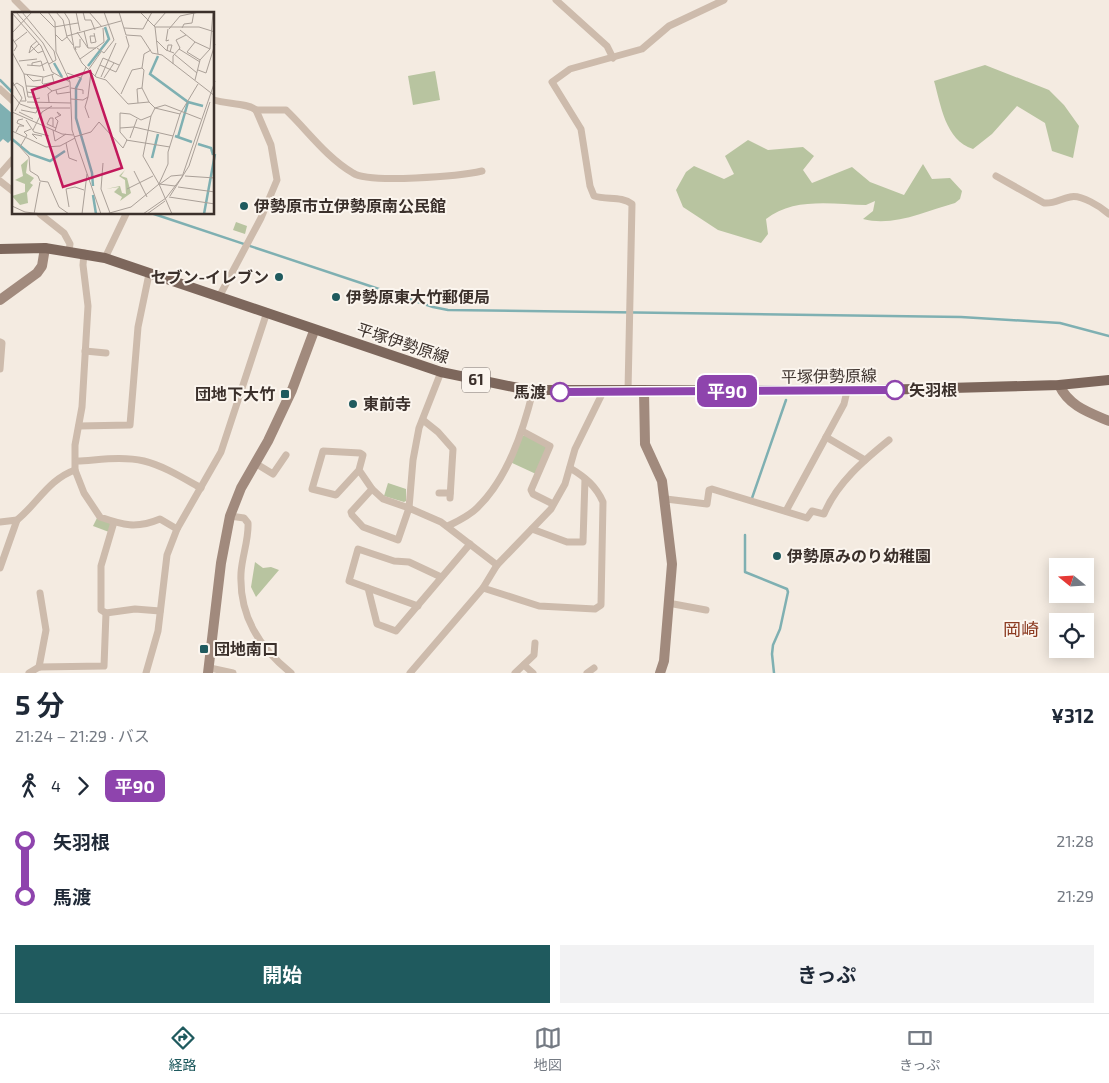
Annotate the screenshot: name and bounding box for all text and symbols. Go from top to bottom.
inset map [12,12,215,215]
place label: 伊勢原市立伊勢原南公民館 [253,196,446,215]
marker: 伊勢原市立伊勢原南公民館 [238,200,250,212]
place label: セブン-イレブン [150,267,269,286]
marker: セブン-イレブン [273,271,285,283]
place label: 伊勢原東大竹郵便局 [345,287,490,306]
marker: 伊勢原東大竹郵便局 [330,291,342,303]
street label: 平塚伊勢原線 [355,319,452,366]
street label: 平塚伊勢原線 [781,365,877,386]
road number: 61 [462,368,490,392]
line badge: 平90 [698,375,756,407]
text: 平90 [707,380,747,402]
marker: 矢羽根 [885,380,905,400]
place label: 矢羽根 [909,380,957,399]
place label: 馬渡 [514,382,546,401]
marker: 馬渡 [550,382,570,402]
place label: 団地下大竹 [195,384,275,403]
marker: 団地下大竹 [279,388,291,400]
place label: 東前寺 [363,394,411,413]
marker: 東前寺 [347,398,359,410]
place label: 伊勢原みのり幼稚園 [786,546,931,565]
marker: 伊勢原みのり幼稚園 [771,550,783,562]
north arrow [1049,558,1094,602]
map controls [1049,558,1094,658]
button: locate [1049,613,1094,658]
district label: 岡崎 [1003,618,1039,640]
place label: 団地南口 [214,639,278,658]
marker: 団地南口 [198,643,210,655]
text: 5 分 [15,687,65,721]
text: ¥312 [1051,704,1094,727]
text: 21:24 – 21:29 · バス [15,726,150,745]
icon: walk [15,772,43,800]
icon: forward [69,772,97,800]
text: 平90 [115,775,155,797]
text: 4 [51,776,61,795]
text: 矢羽根 [53,830,110,853]
text: 21:28 [1056,831,1094,850]
text: 馬渡 [53,885,91,908]
text: 21:29 [1057,886,1094,905]
button: 開始 [15,945,550,1003]
button: きっぷ [560,945,1094,1003]
tab: 経路 [169,1024,197,1074]
tab: 地図 [534,1024,562,1074]
tab: きっぷ [899,1024,940,1074]

